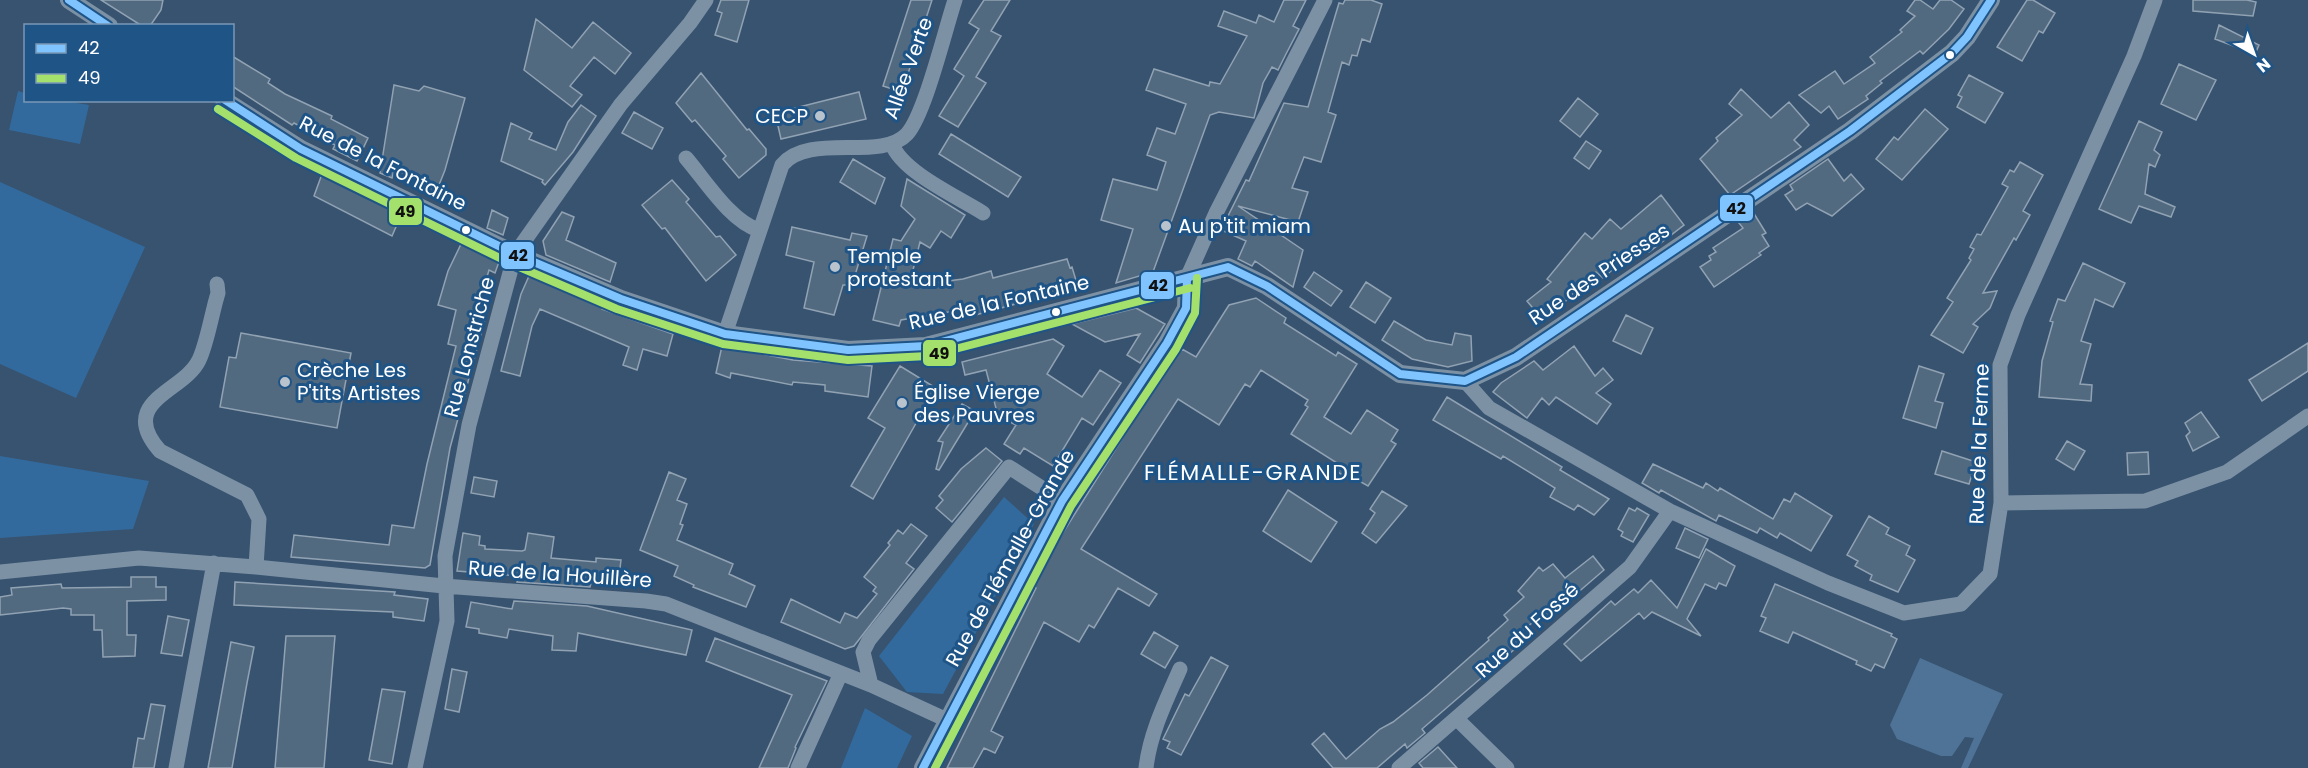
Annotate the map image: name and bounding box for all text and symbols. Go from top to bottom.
street label: Allée Verte [877,13,939,123]
legend [24,24,234,102]
north arrow [2224,24,2284,84]
text: 42 [78,35,100,60]
unlabelled marker [1944,49,1956,61]
text: N [2251,52,2275,78]
text: 49 [78,65,101,90]
place label: CECP [755,102,808,130]
street label: Rue de la Fontaine [295,109,471,217]
marker: CECP [813,109,827,123]
line badge: 42 [1719,194,1754,222]
line badge: 49 [388,197,423,226]
text: 42 [1726,197,1746,220]
text: 49 [395,200,415,223]
place label: Au p'tit miam [1178,212,1311,240]
street label: Rue des Priesses [1523,216,1675,332]
marker: Au p'tit miam [1159,219,1173,233]
unlabelled marker [460,224,472,236]
line badge: 42 [500,241,535,270]
place label: Temple protestant [847,242,952,293]
text: 42 [508,244,528,267]
marker: Temple protestant [828,260,842,274]
street label: Rue de la Fontaine [906,268,1092,336]
line badge: 42 [1140,271,1175,300]
street label: Rue Lonstriche [437,274,501,420]
text: 42 [1148,274,1168,297]
unlabelled marker [1050,306,1062,318]
line badge: 49 [922,339,957,367]
text: 49 [929,342,949,365]
place label: Crèche Les P'tits Artistes [297,356,421,407]
street label: Rue de la Ferme [1962,363,1996,525]
marker: Crèche Les P'tits Artistes [278,375,292,389]
place label: Église Vierge des Pauvres [914,378,1040,429]
marker: Église Vierge des Pauvres [895,396,909,410]
street label: Rue de Flémalle-Grande [939,445,1081,671]
district label: FLÉMALLE-GRANDE [1144,457,1362,488]
street label: Rue de la Houillère [467,554,653,594]
street label: Rue du Fossé [1469,576,1585,684]

